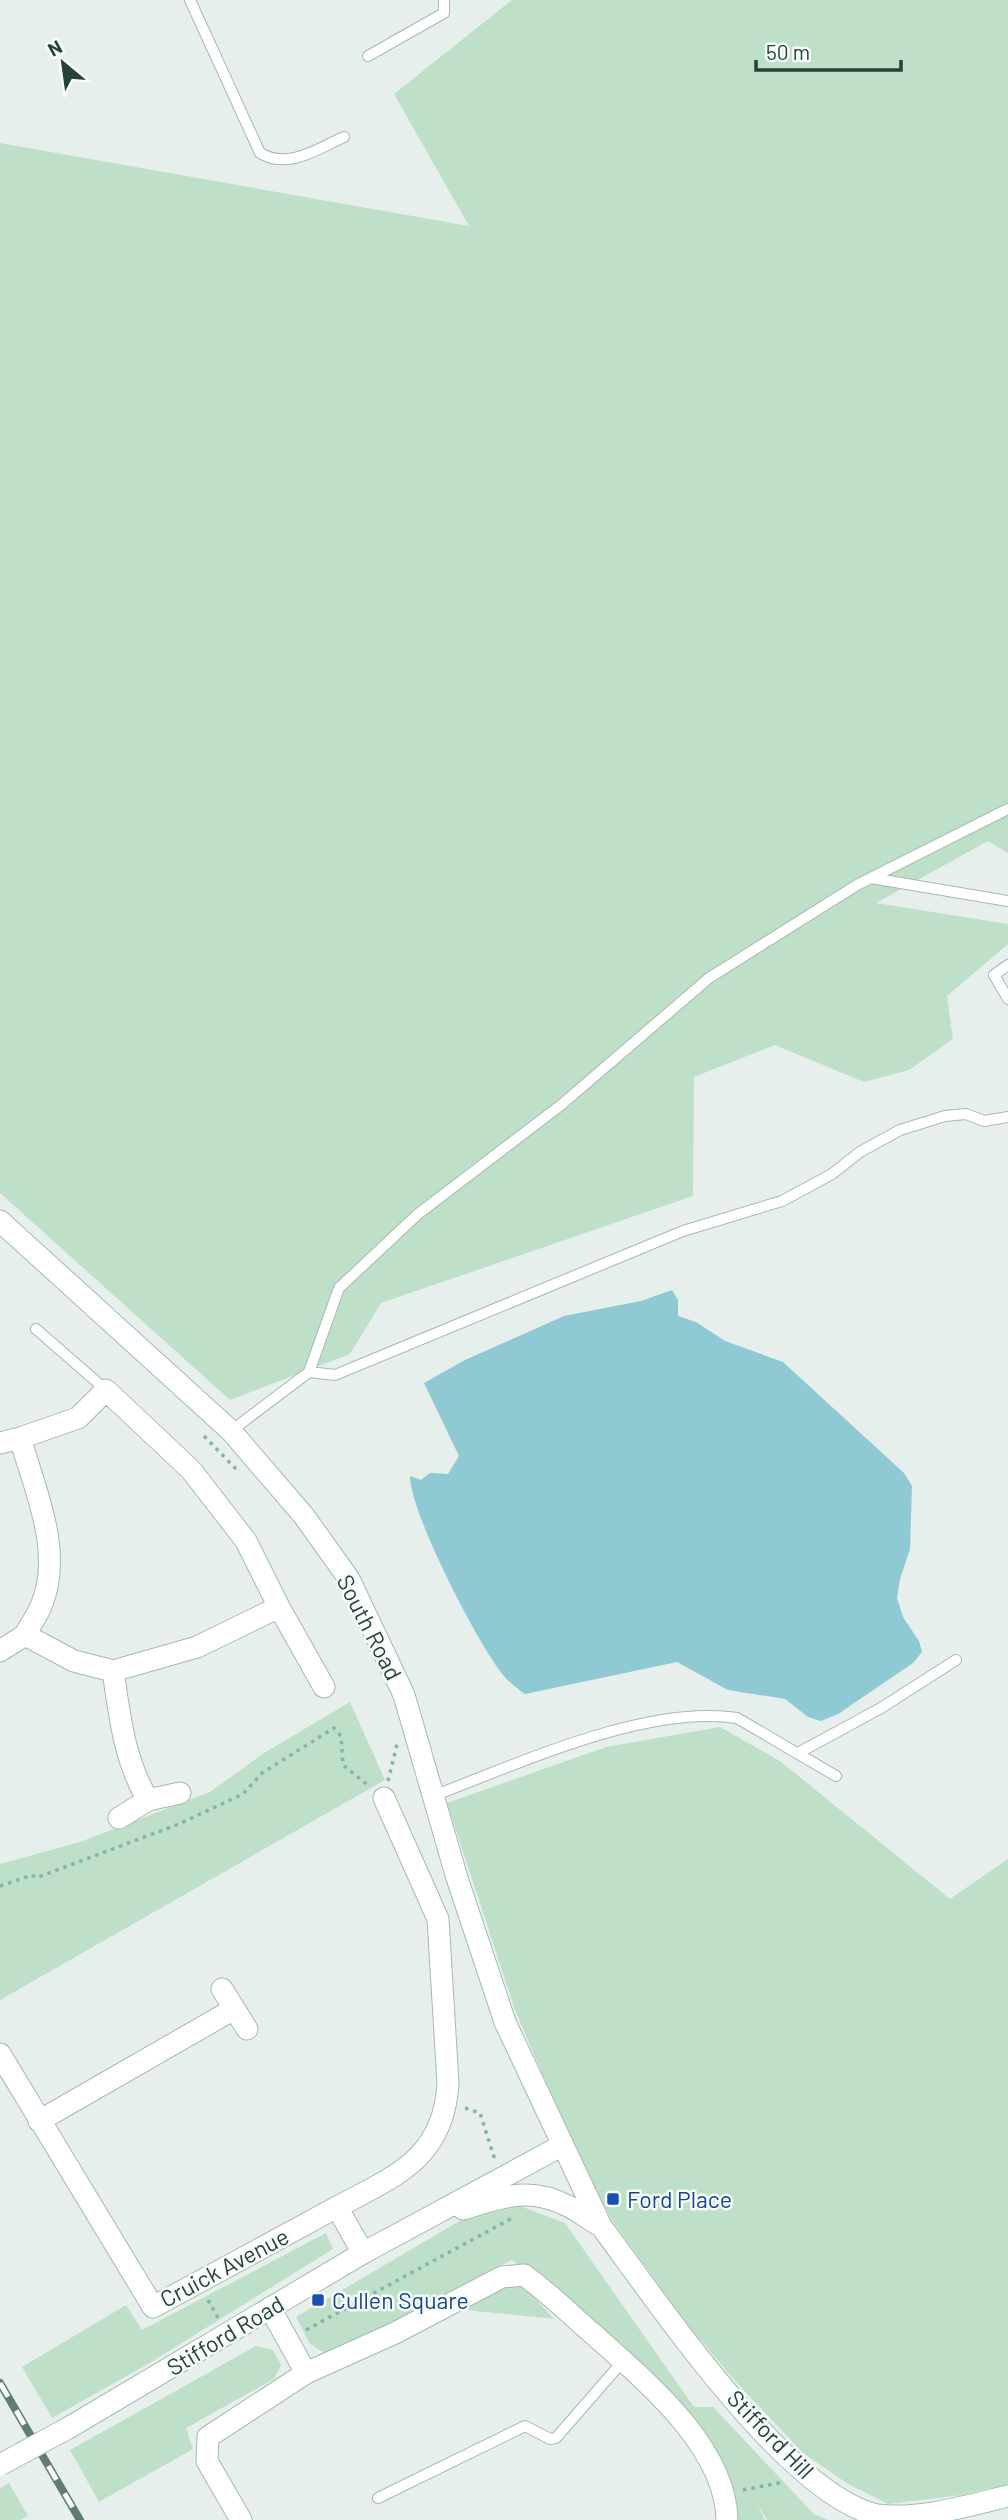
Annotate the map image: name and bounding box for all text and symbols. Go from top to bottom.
north arrow [28,28,98,98]
scale bar [756,28,901,72]
text: N [43,35,66,61]
text: 50 m [766,39,810,64]
street label: South Road [332,1570,408,1684]
place label: Ford Place [627,2185,732,2213]
marker: Ford Place [605,2191,621,2207]
street label: Cruick Avenue [155,2221,293,2313]
place label: Cullen Square [332,2286,469,2314]
street label: Stifford Road [161,2289,289,2381]
marker: Cullen Square [310,2292,326,2308]
street label: Stifford Hill [722,2384,820,2484]

